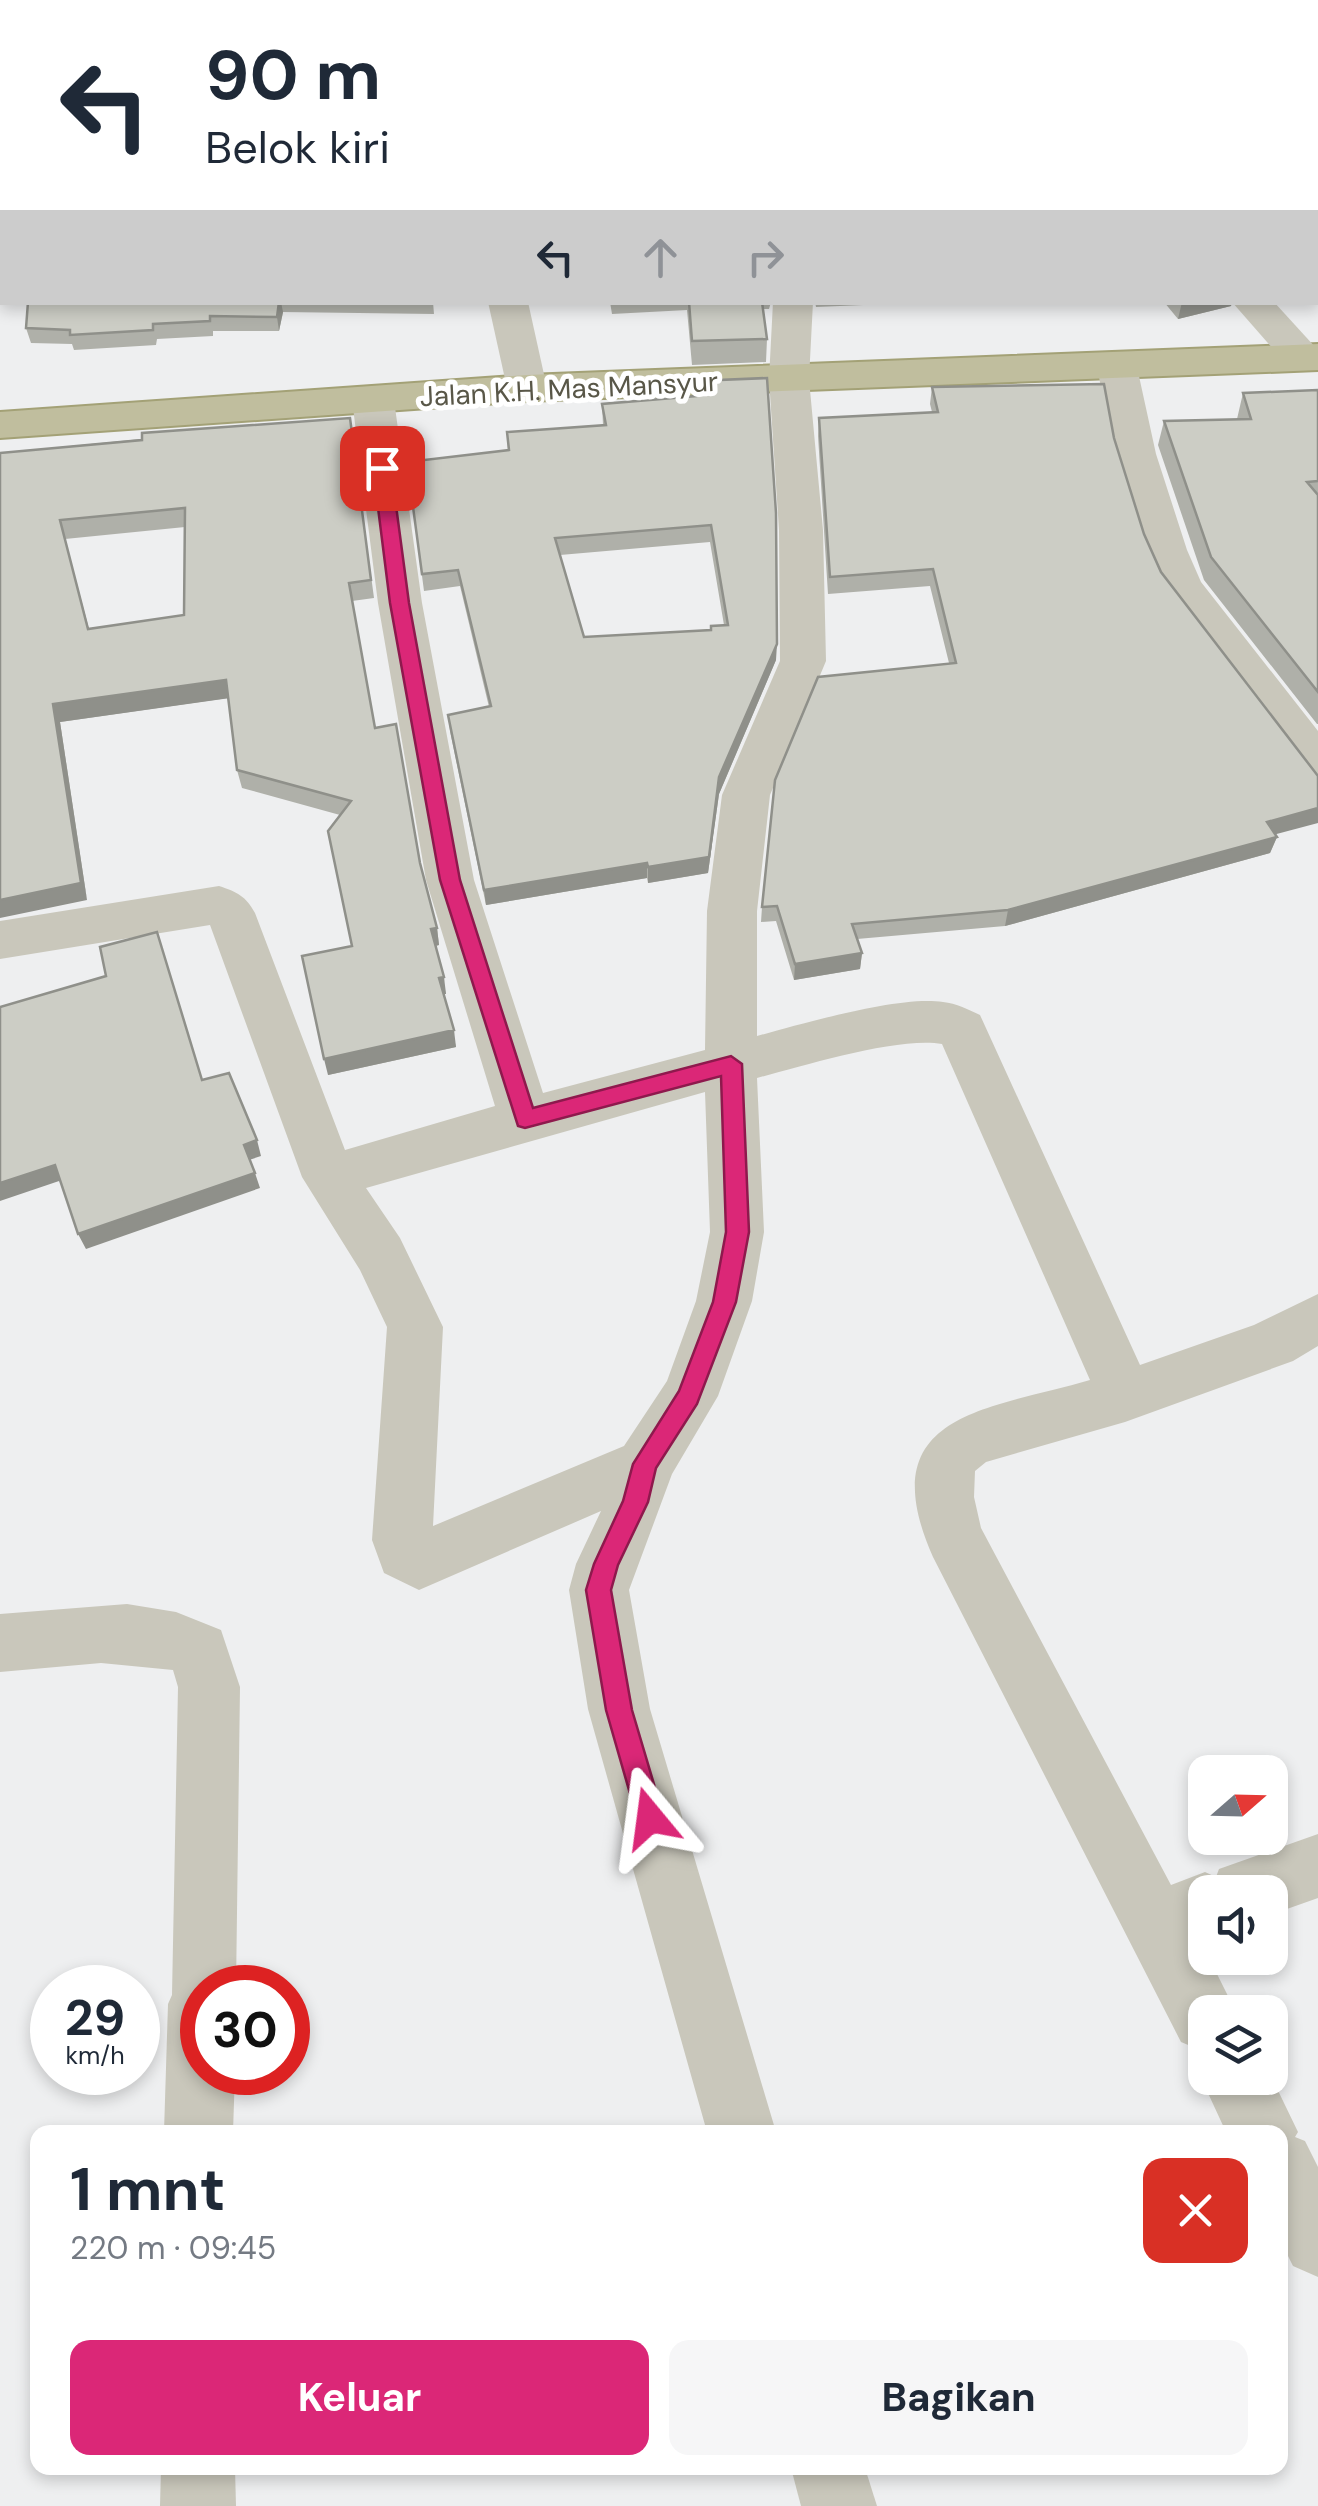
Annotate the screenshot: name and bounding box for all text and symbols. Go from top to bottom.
text: 90 m [205,30,381,121]
icon: left [40,40,170,170]
text: Belok kiri [205,118,390,177]
icon: left [528,230,583,285]
icon: ahead [633,230,688,285]
icon: right [738,230,793,285]
street label: Jalan K.H. Mas Mansyur [419,363,719,415]
pin [340,426,425,511]
icon: arrive [355,441,410,496]
north arrow [1188,1755,1288,1855]
map controls [1188,1755,1288,2095]
position arrow [598,1766,702,1870]
button: sound [1188,1875,1288,1975]
speed limit sign: 30 [180,1965,310,2095]
text: 29 [65,1985,125,2051]
button: layers [1188,1995,1288,2095]
text: km/h [65,2039,125,2072]
text: 1 mnt [70,2150,225,2229]
button: close [1143,2158,1248,2263]
text: 220 m · 09:45 [70,2227,276,2269]
button: Keluar [70,2340,649,2455]
button: Bagikan [669,2340,1248,2455]

